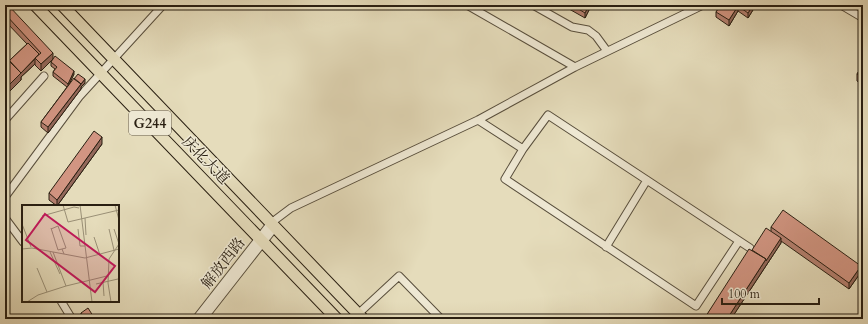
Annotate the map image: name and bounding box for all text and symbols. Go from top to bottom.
road number: G244 [129,111,171,135]
street label: 庆化大道 [178,131,234,189]
inset map [22,205,119,302]
street label: 解放西路 [197,233,249,293]
scale bar [722,280,819,306]
text: 100 m [728,286,761,302]

